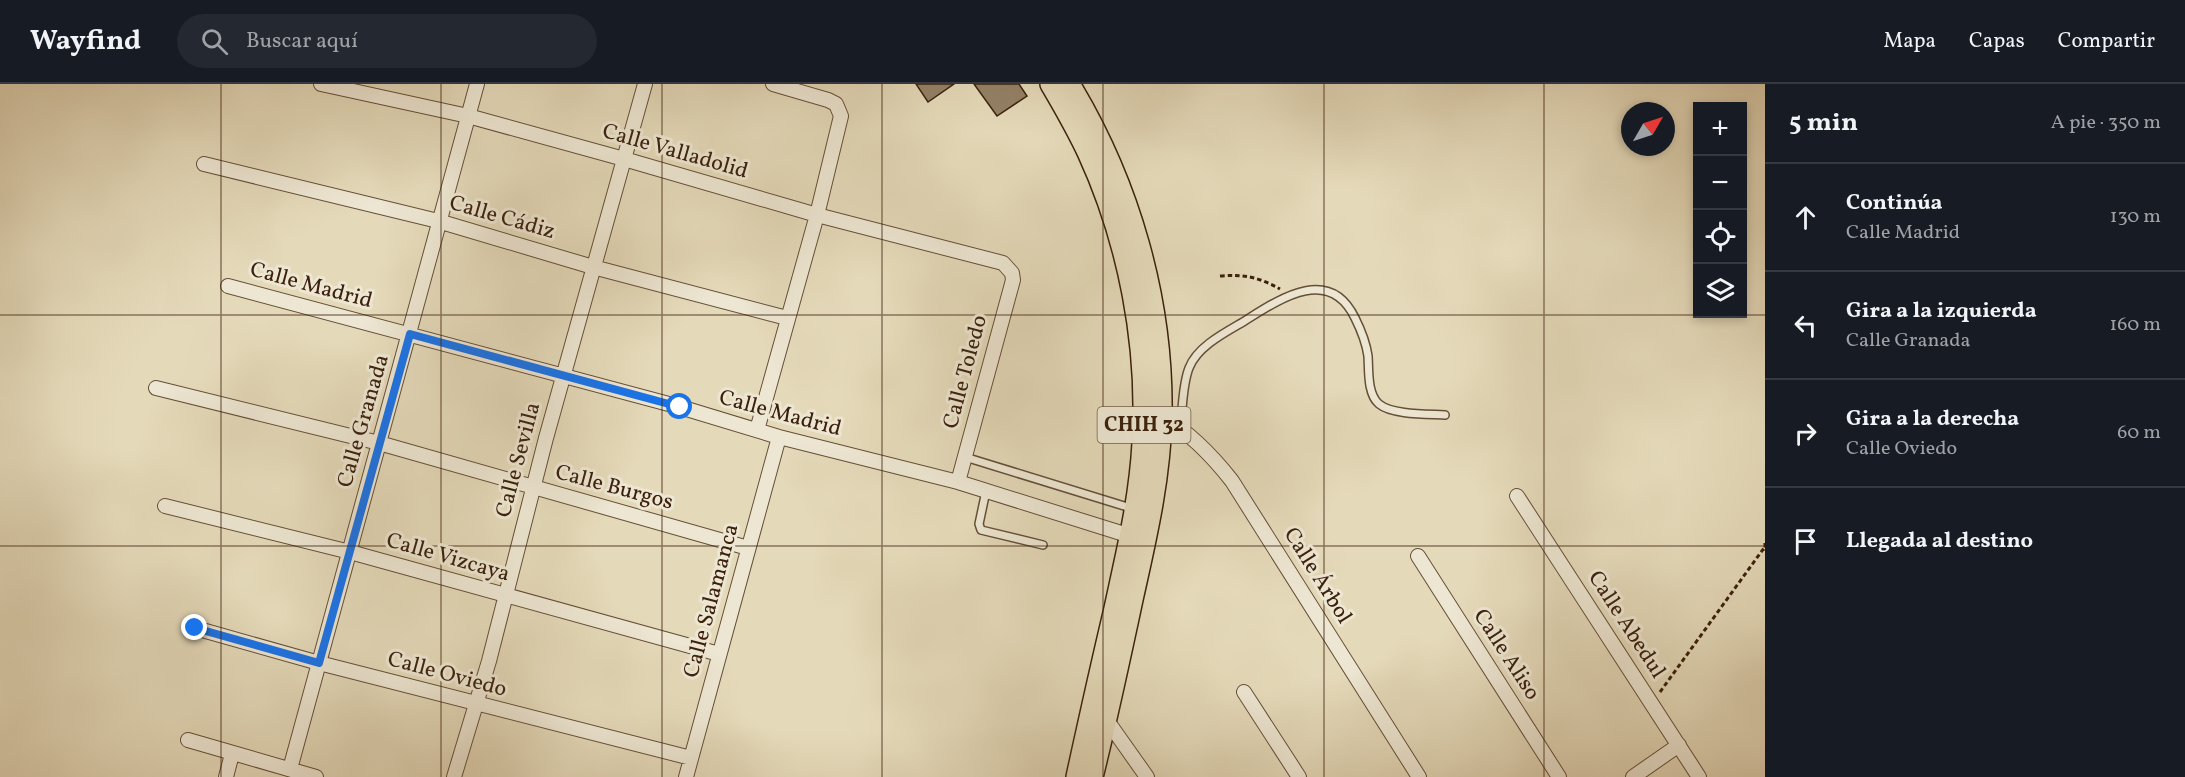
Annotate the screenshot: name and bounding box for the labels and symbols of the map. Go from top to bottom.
north arrow [1621,102,1675,156]
street label: Calle Valladolid [598,116,752,188]
street label: Calle Cádiz [445,188,559,248]
street label: Calle Madrid [246,255,376,317]
street label: Calle Toledo [936,312,996,432]
street label: Calle Granada [330,351,398,491]
street label: Calle Madrid [715,383,845,445]
route start [666,393,692,419]
street label: Calle Sevilla [489,399,549,521]
road number: CHIH 32 [1098,407,1190,443]
street label: Calle Burgos [552,457,676,519]
street label: Calle Salamanca [677,521,747,681]
street label: Calle Árbol [1275,522,1359,630]
street label: Calle Vizcaya [383,526,513,590]
street label: Calle Abedul [1580,565,1672,685]
street label: Calle Aliso [1465,603,1547,707]
route end [181,614,207,640]
street label: Calle Oviedo [384,644,510,706]

